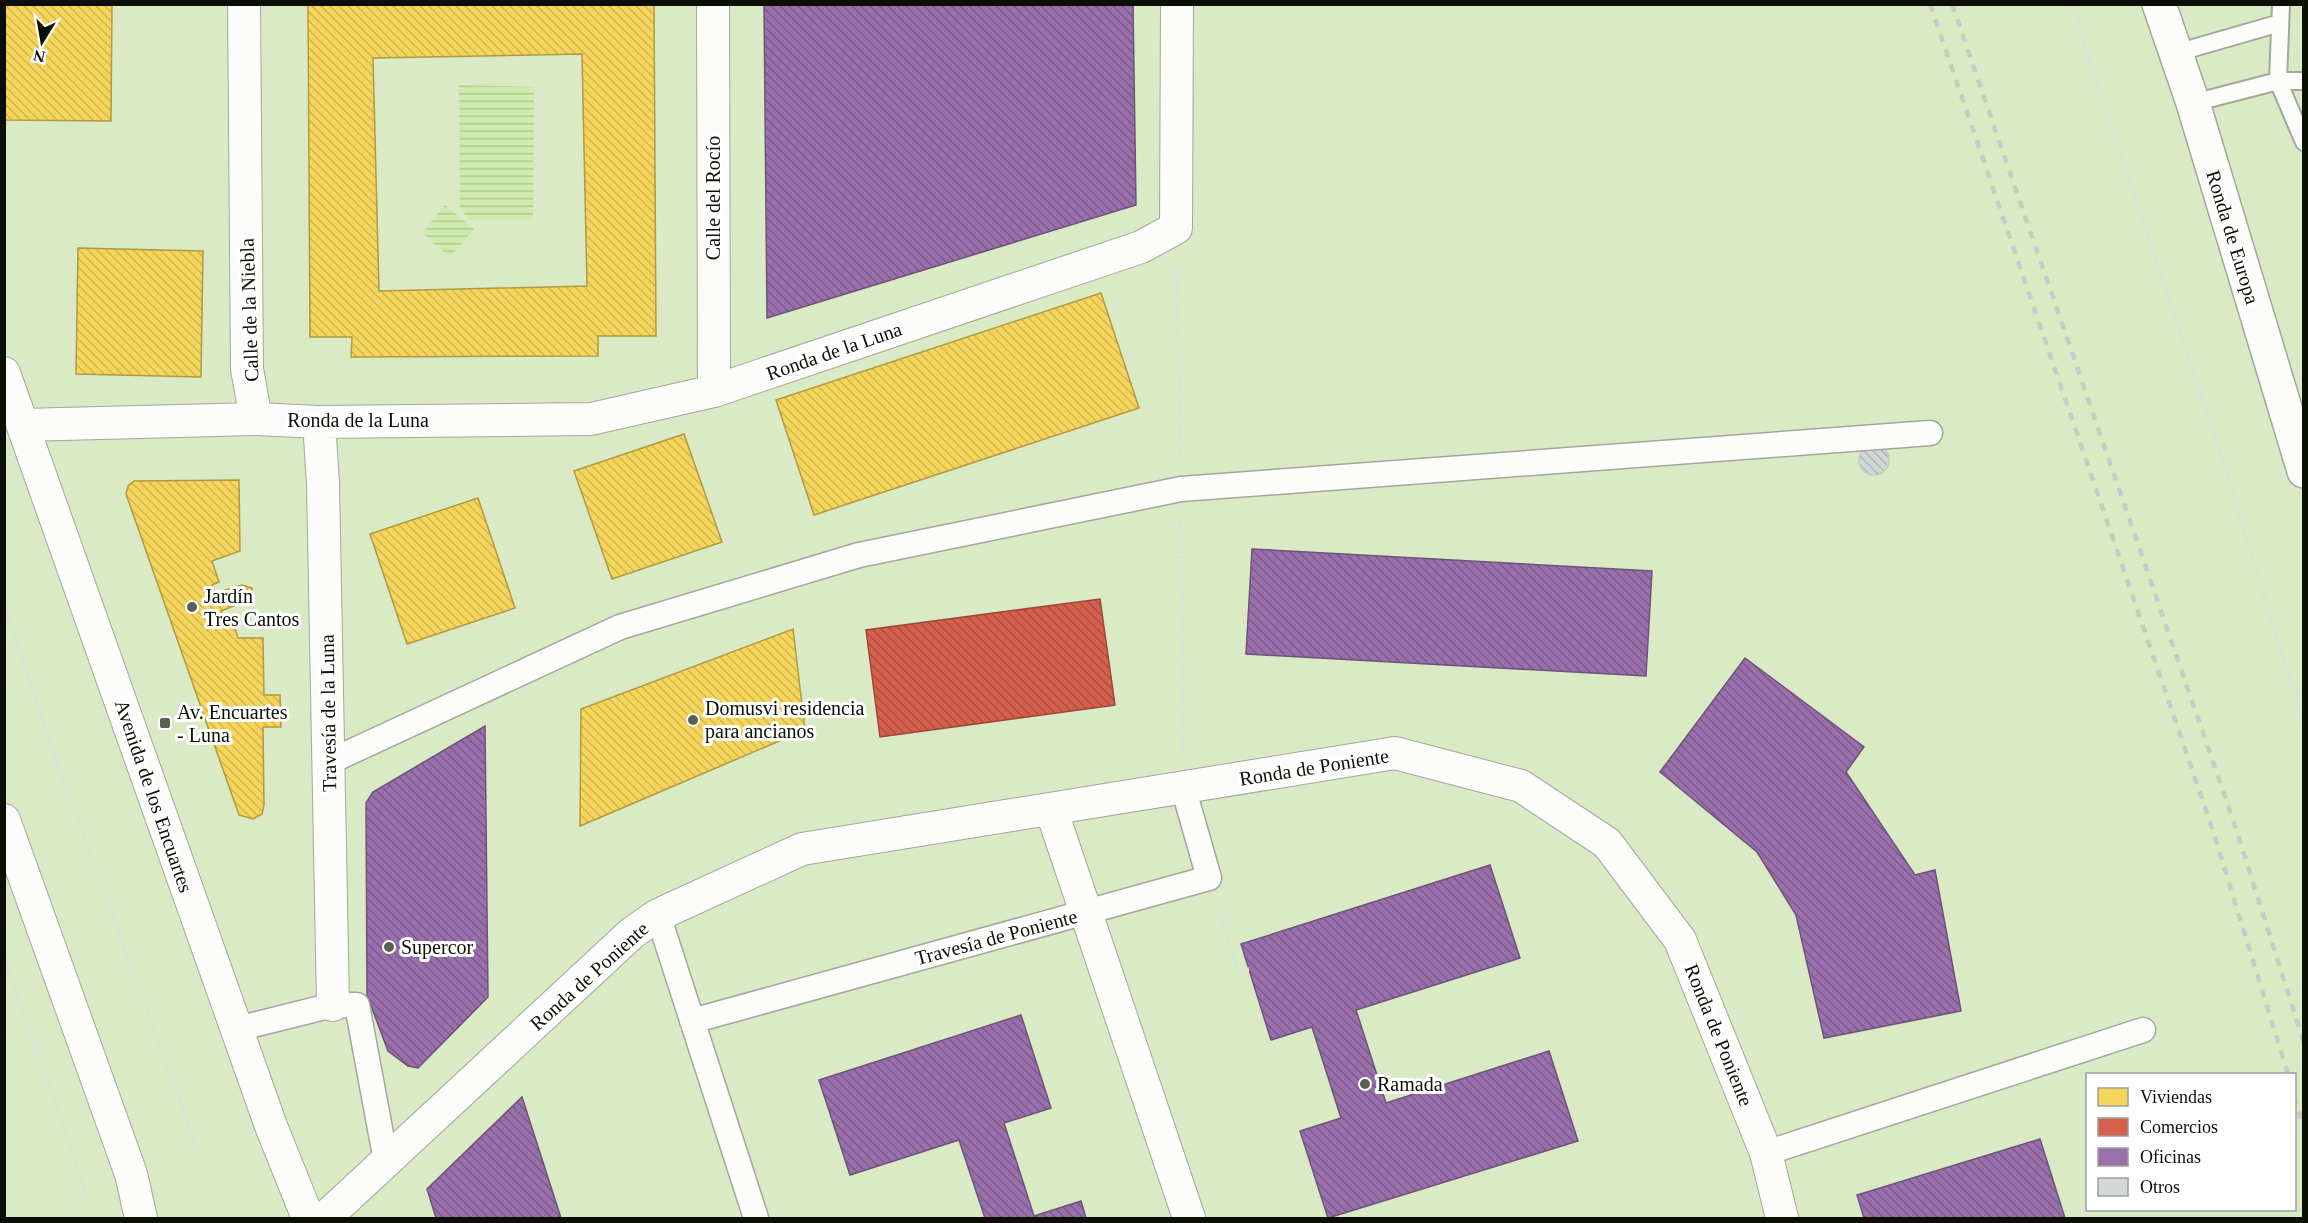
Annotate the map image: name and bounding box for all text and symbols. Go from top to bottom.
north arrow [12,12,72,72]
text: N [32,47,47,66]
street label: Calle del Rocío [702,136,724,260]
street label: Ronda de Europa [2201,167,2264,307]
street label: Calle de la Niebla [235,238,263,382]
street label: Ronda de la Luna [763,318,905,384]
street label: Ronda de la Luna [287,409,429,431]
place label: Jardín Tres Cantos [204,585,300,630]
marker: Jardín Tres Cantos [185,600,199,614]
street label: Travesía de la Luna [316,634,340,792]
street label: Avenida de los Encuartes [111,697,197,895]
place label: Domusvi residencia para ancianos [705,697,865,743]
place label: Av. Encuartes - Luna [177,701,288,746]
marker: Domusvi residencia para ancianos [686,713,700,727]
marker: Av. Encuartes - Luna [158,716,172,730]
street label: Ronda de Poniente [1238,744,1390,790]
street label: Travesía de Poniente [912,905,1080,969]
street label: Ronda de Poniente [525,917,653,1035]
place label: Supercor [401,936,474,959]
marker: Supercor [382,940,396,954]
street label: Ronda de Poniente [1681,961,1758,1109]
place label: Ramada [1377,1073,1443,1095]
legend [2086,1073,2296,1211]
marker: Ramada [1358,1077,1372,1091]
text: Viviendas [2140,1087,2212,1107]
text: Comercios [2140,1117,2218,1137]
text: Oficinas [2140,1147,2201,1167]
text: Otros [2140,1177,2180,1197]

